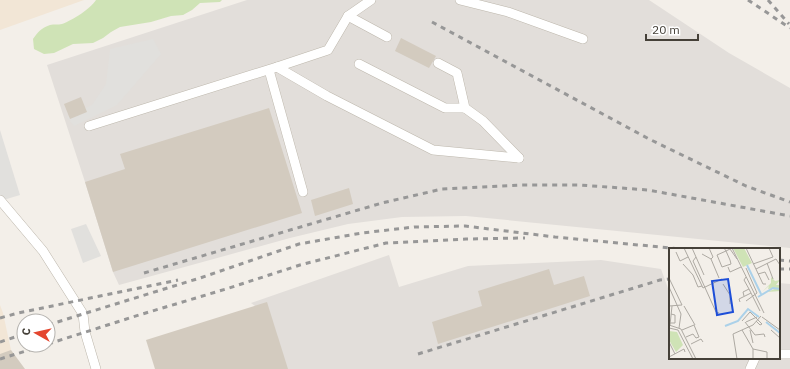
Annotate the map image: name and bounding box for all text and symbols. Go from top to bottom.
scale bar [646,16,698,42]
text: 20 m [652,22,680,37]
inset map [669,248,780,359]
north arrow [16,313,56,353]
text: С [19,327,34,336]

